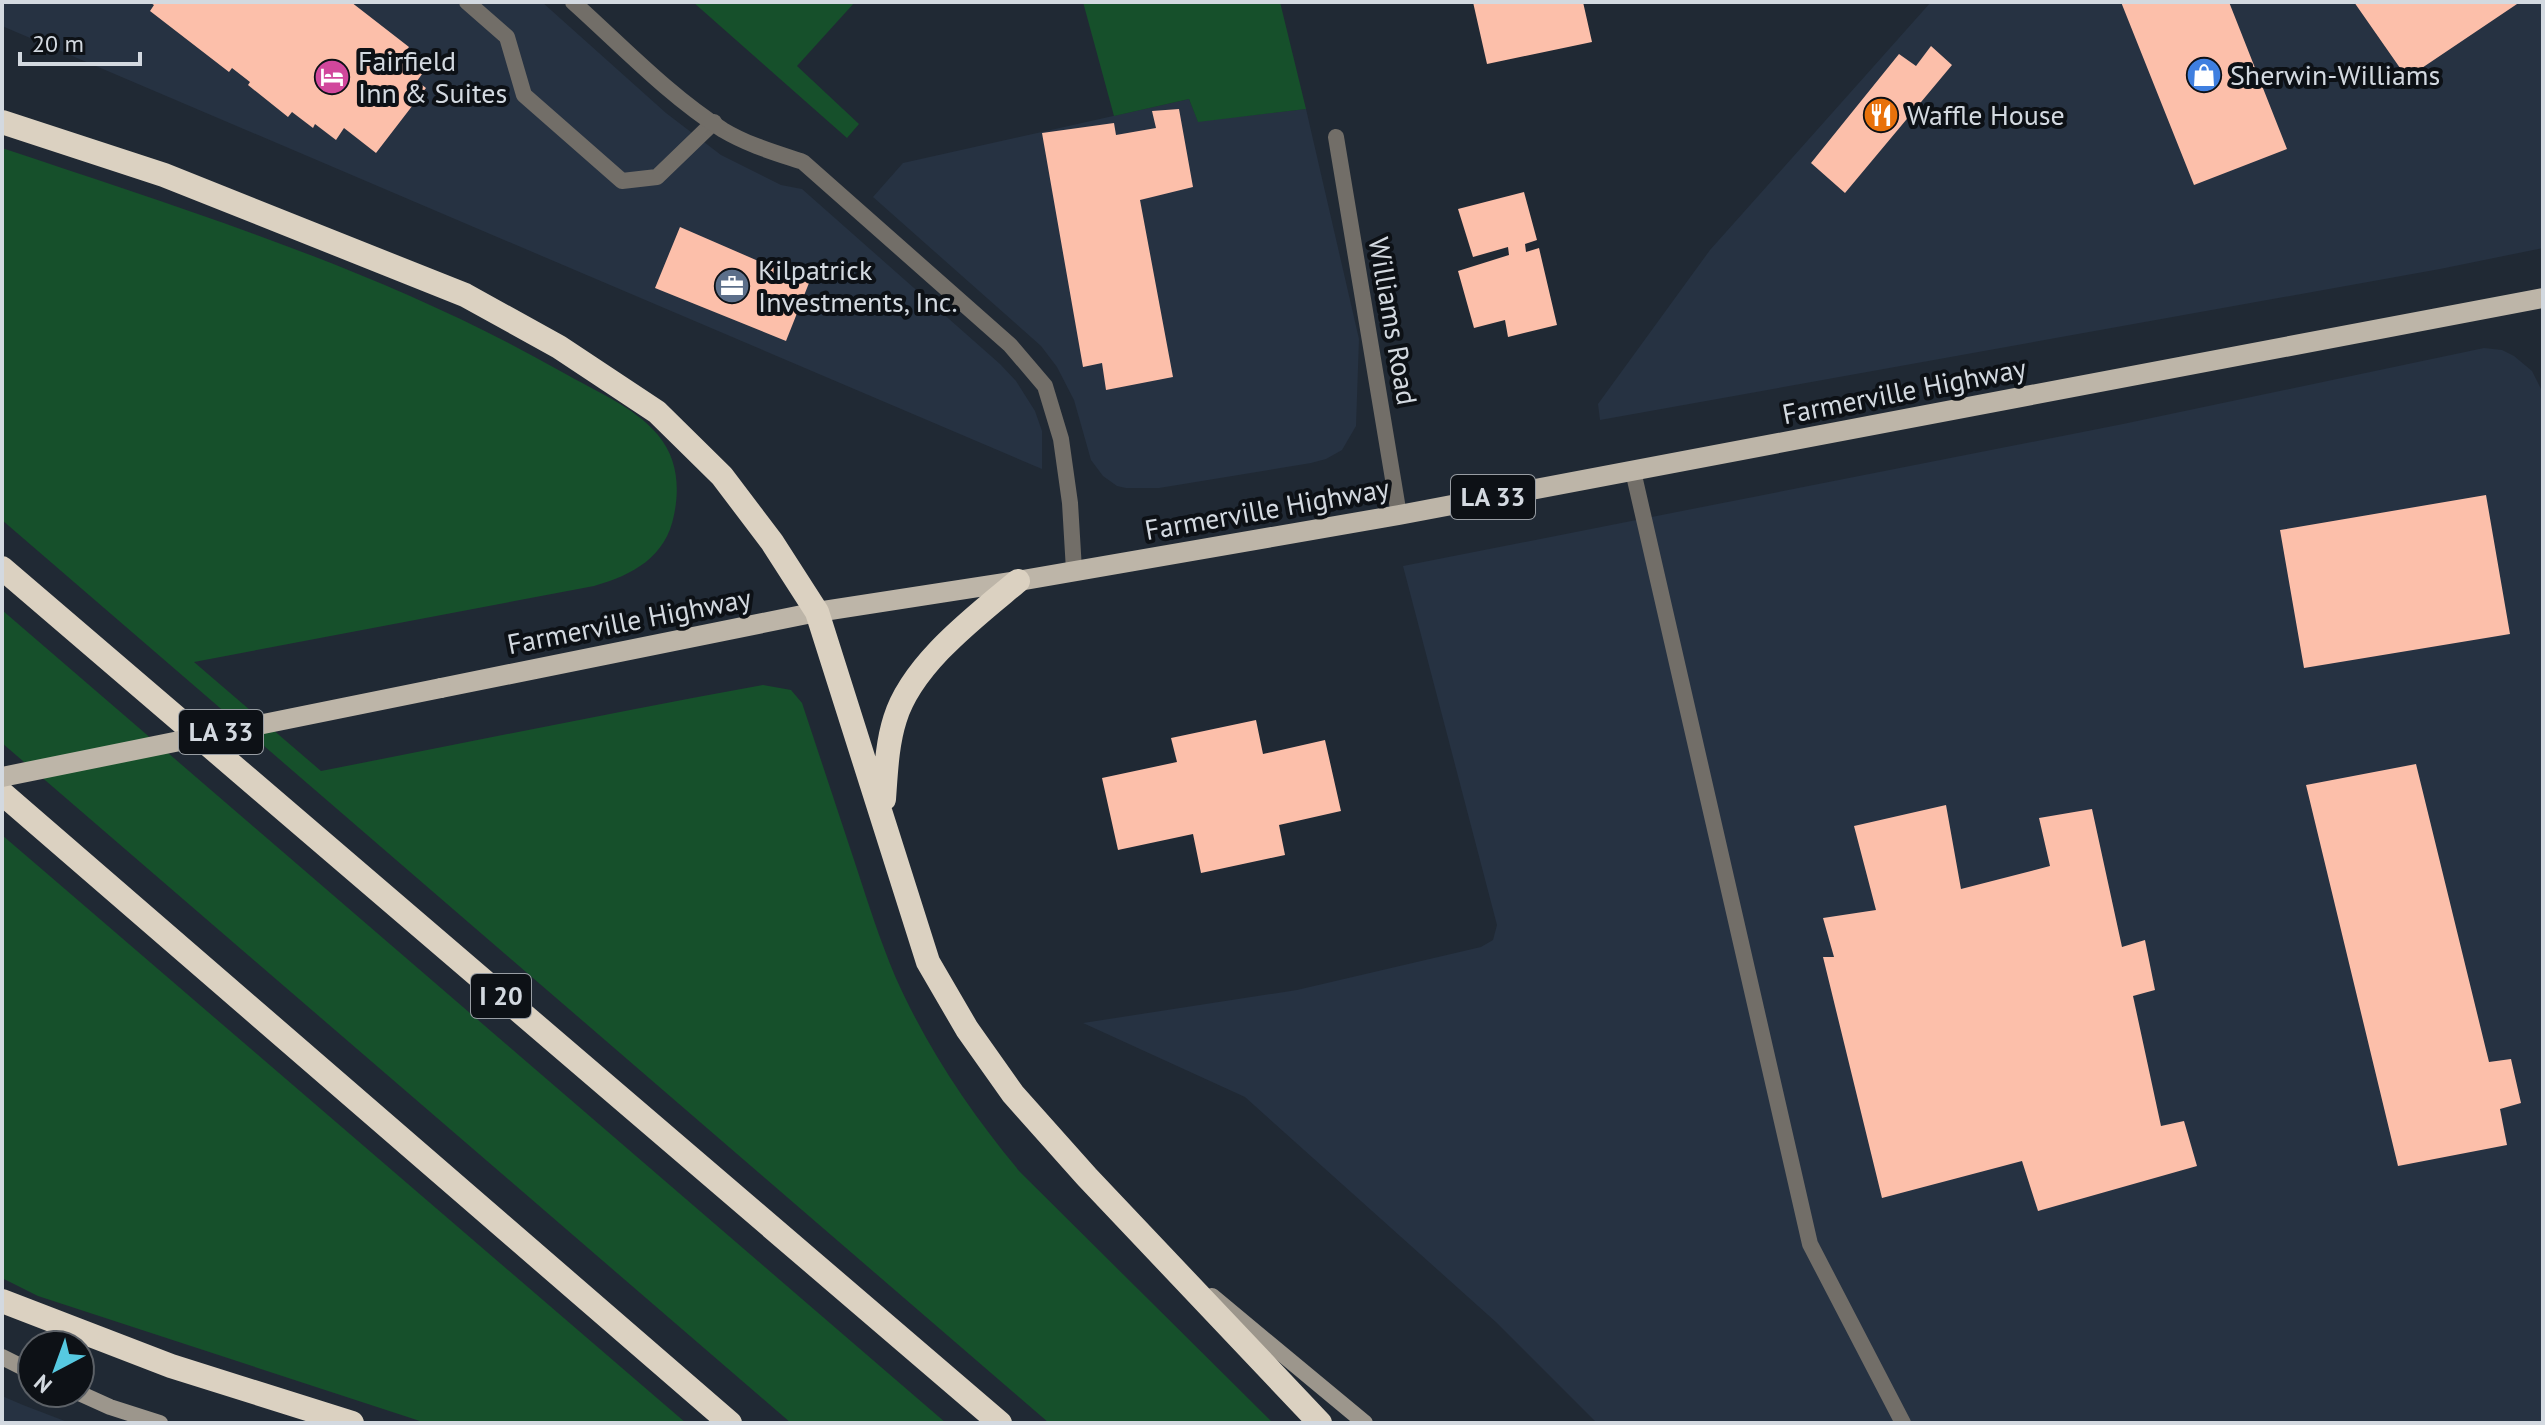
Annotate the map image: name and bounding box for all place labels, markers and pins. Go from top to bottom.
place label: Fairfield Inn & Suites [358,42,507,111]
shop icon: Sherwin-Williams [2185,56,2223,94]
place label: Sherwin-Williams [2230,56,2440,93]
hotel icon: Fairfield Inn & Suites [313,58,351,96]
restaurant icon: Waffle House [1862,96,1900,134]
place label: Waffle House [1907,96,2065,133]
place label: Kilpatrick Investments, Inc. [758,251,957,320]
office icon: Kilpatrick Investments, Inc. [713,267,751,305]

